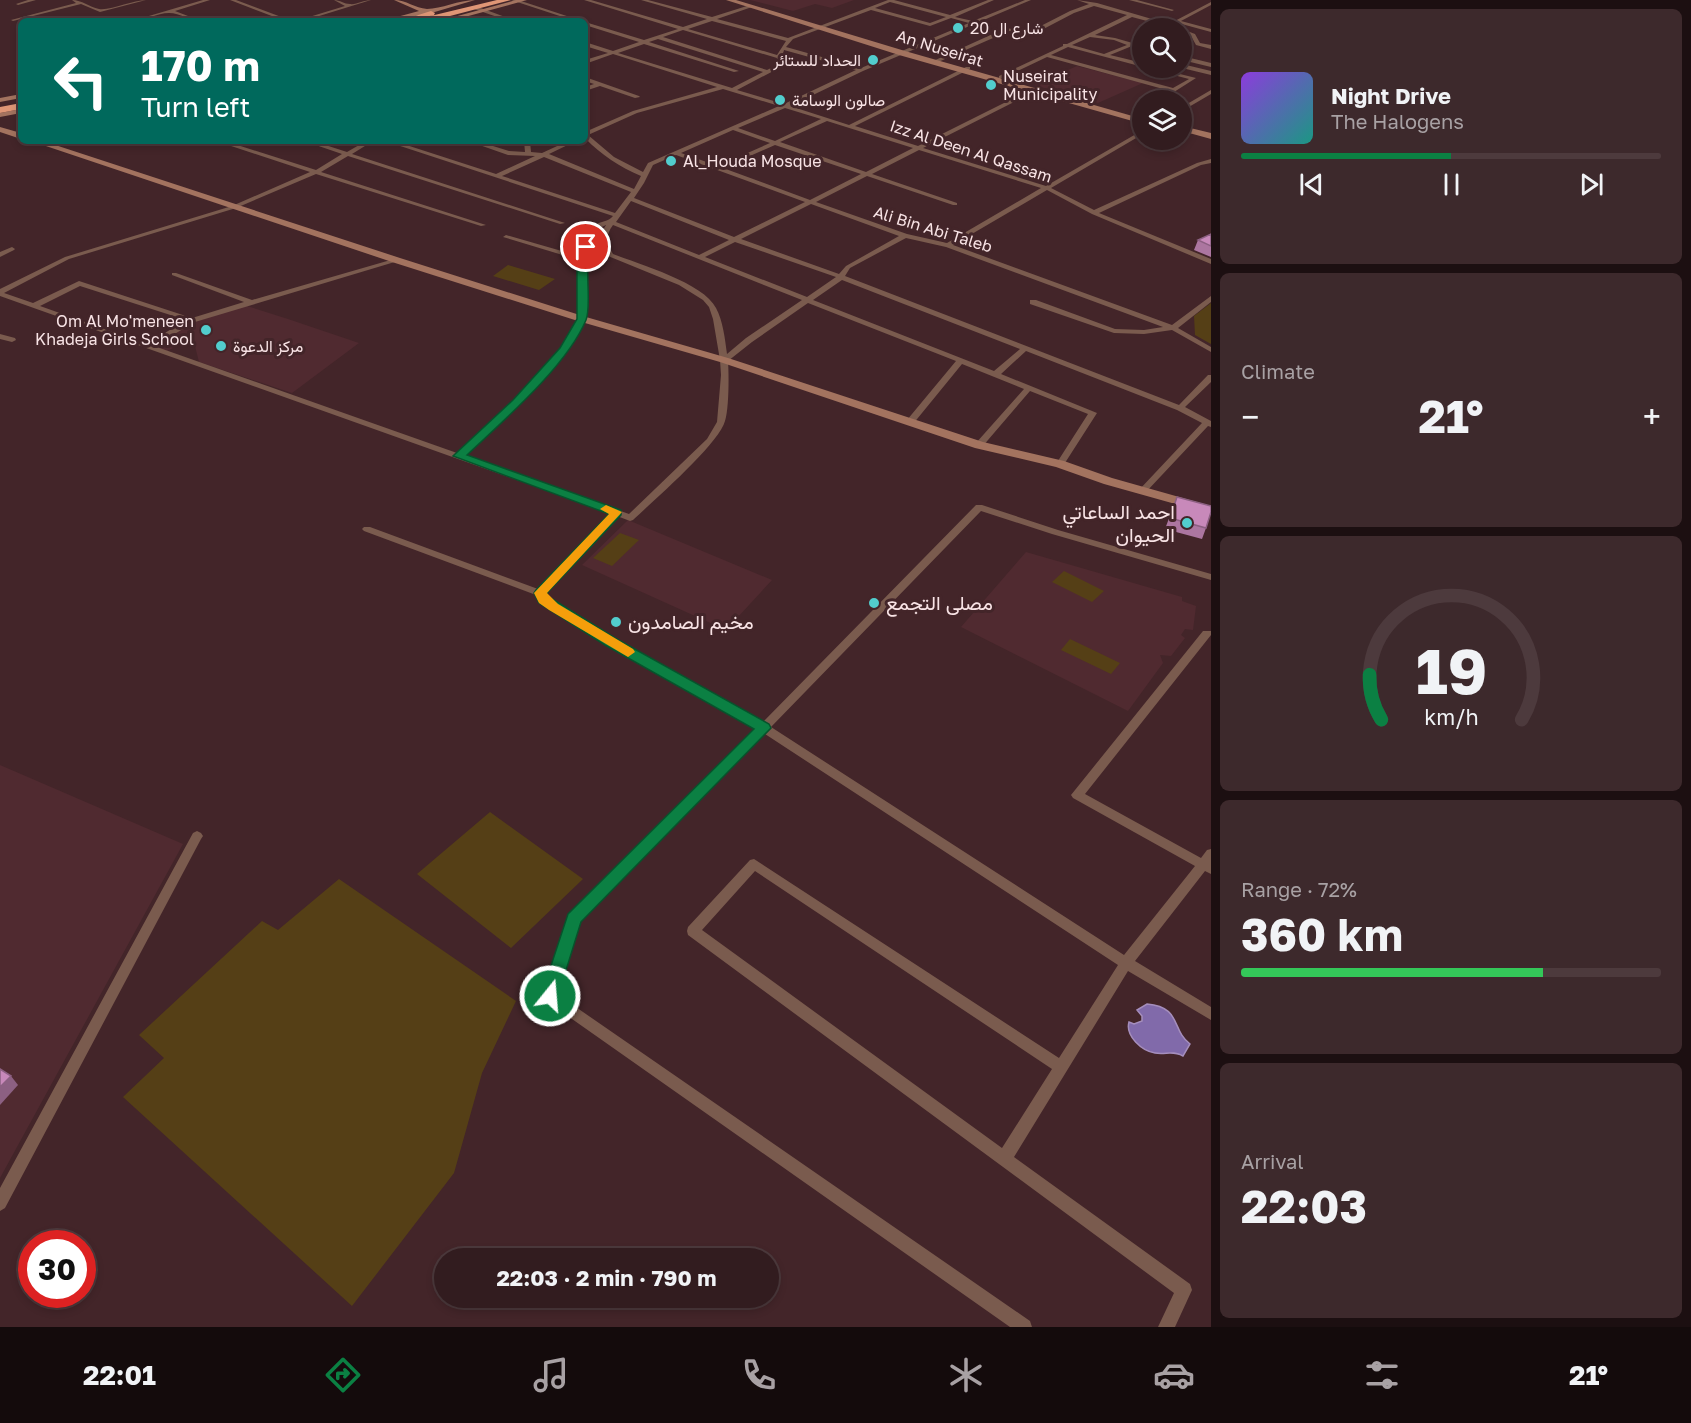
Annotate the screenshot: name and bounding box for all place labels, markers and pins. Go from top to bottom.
place label: شارع ال 20 [970,18,1043,40]
marker: شارع ال 20 [951,21,965,35]
place label: الحداد للستائر [772,50,861,71]
marker: الحداد للستائر [866,53,880,67]
place label: Nuseirat Municipality [1003,66,1098,104]
marker: Nuseirat Municipality [984,78,998,92]
place label: صالون الوسامة [792,90,885,111]
marker: صالون الوسامة [773,93,787,107]
place label: Al_Houda Mosque [683,151,821,171]
marker: Al_Houda Mosque [664,154,678,168]
pin [560,221,611,272]
place label: Om Al Mo'meneen Khadeja Girls School [35,311,194,349]
marker: Om Al Mo'meneen Khadeja Girls School [199,323,213,337]
place label: مركز الدعوة [233,336,303,357]
marker: مركز الدعوة [214,339,228,353]
place label: احمد الساعاتي الحيوان [1063,499,1175,548]
marker: احمد الساعاتي الحيوان [1180,516,1194,530]
place label: مصلى التجمع [886,590,993,617]
marker: مصلى التجمع [867,596,881,610]
place label: مخيم الصامدون [628,609,754,635]
marker: مخيم الصامدون [609,615,623,629]

